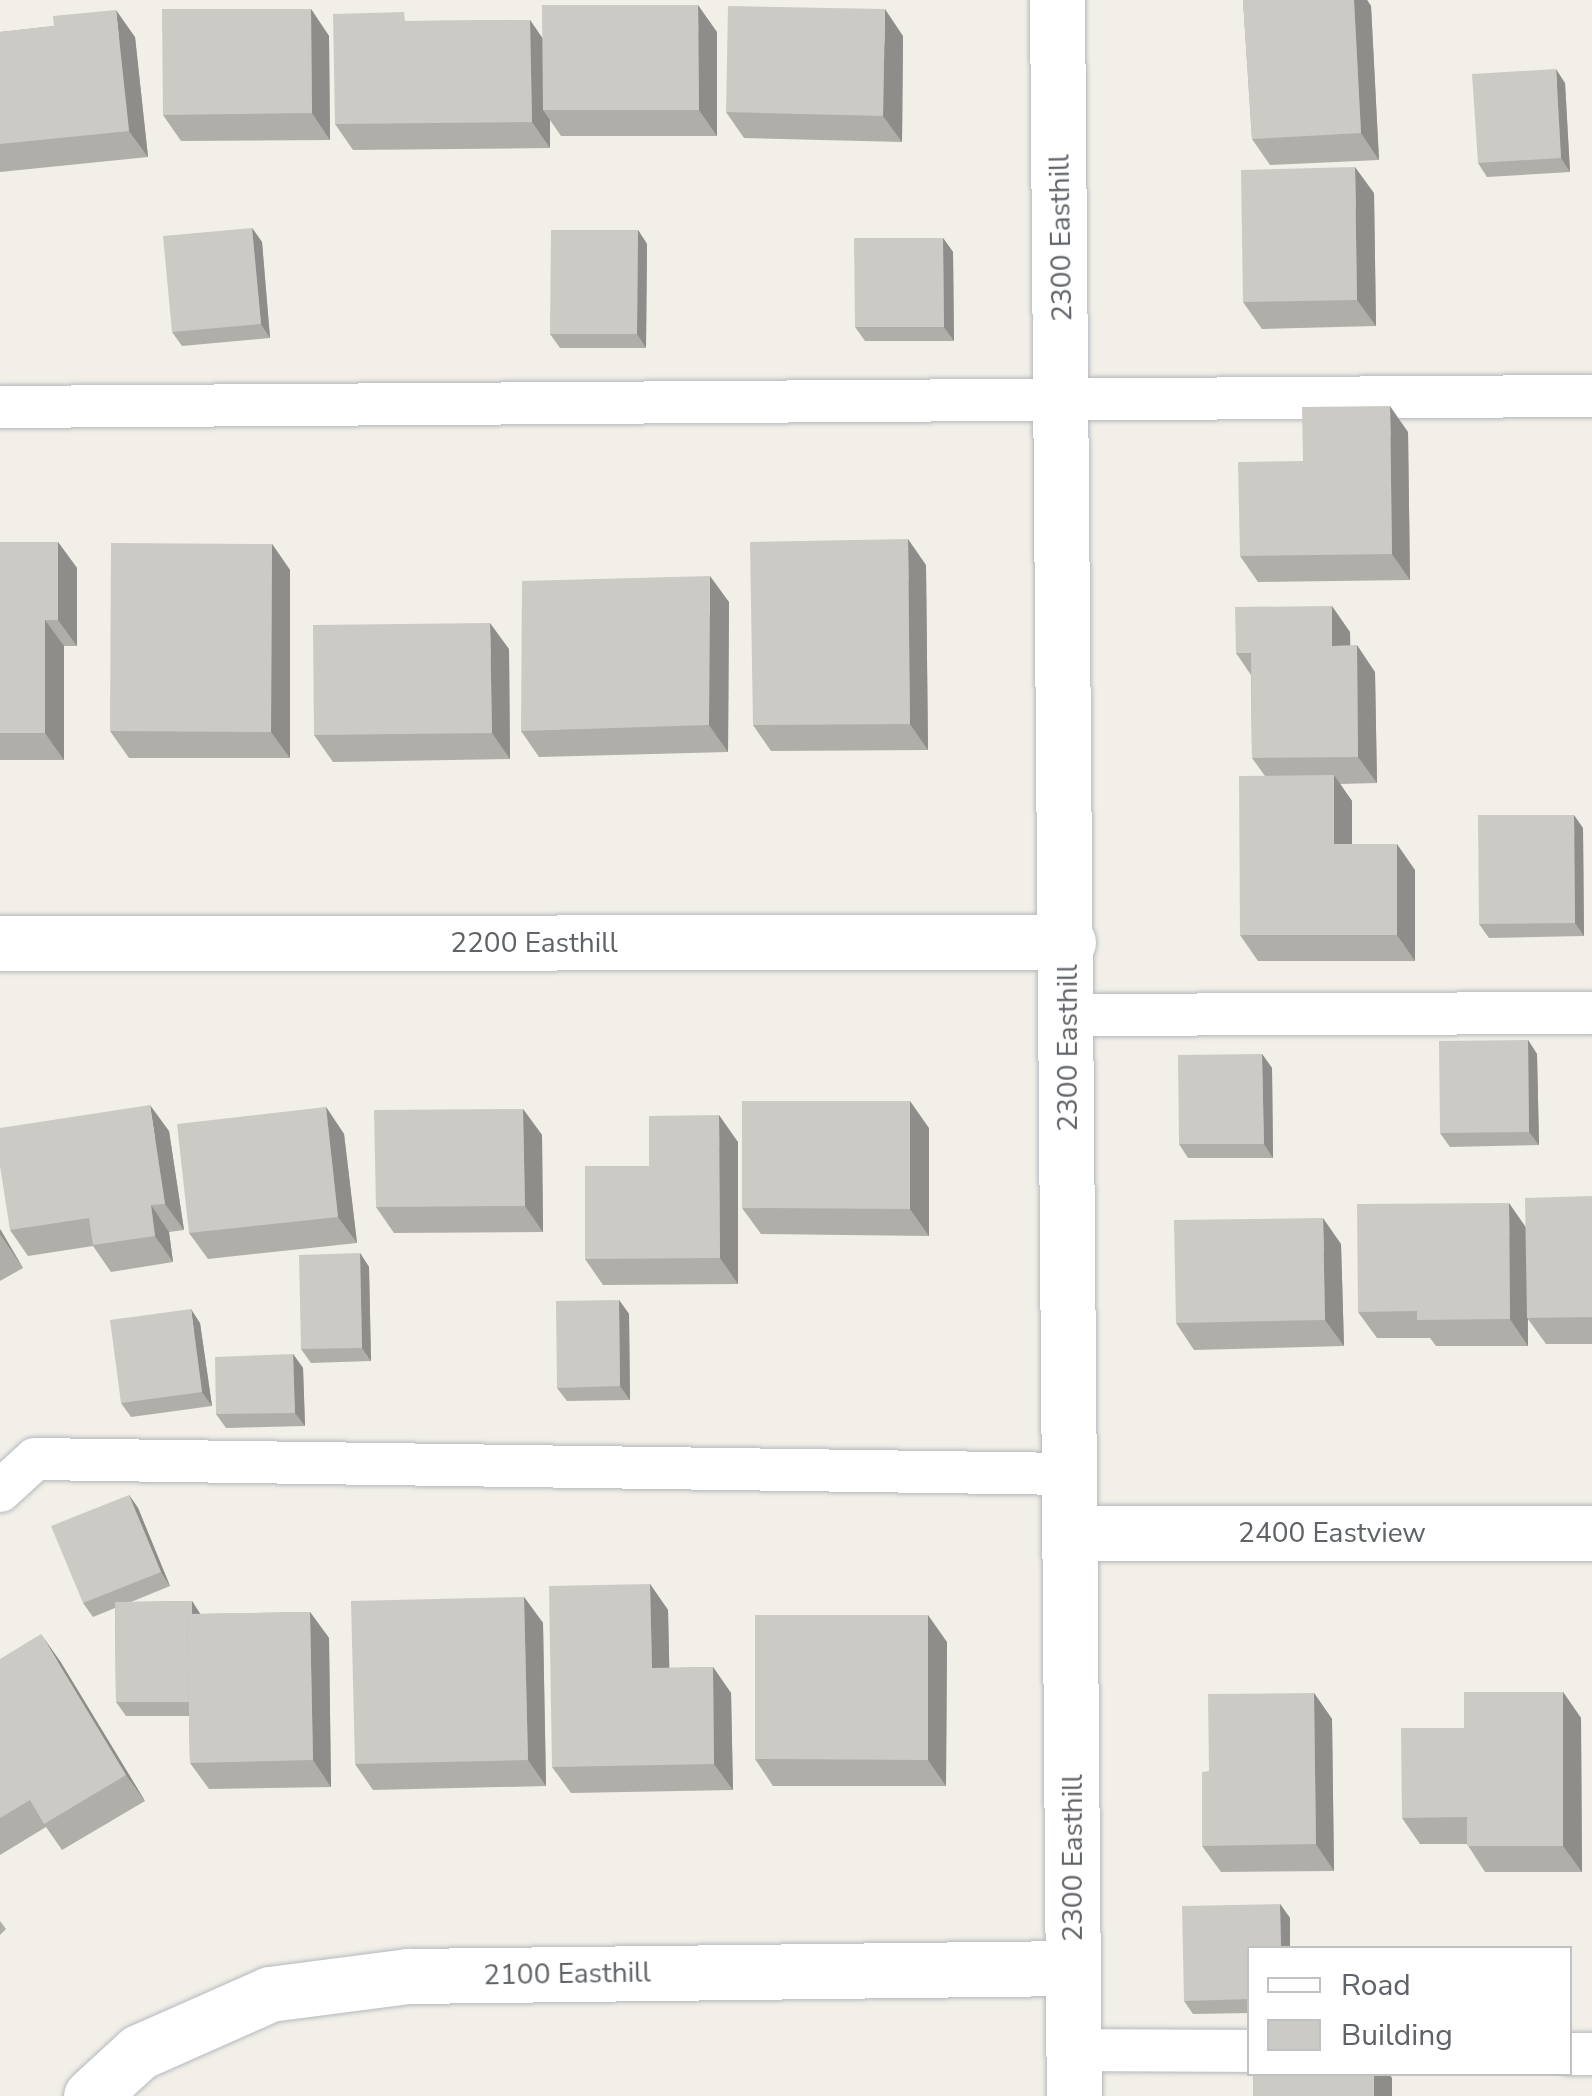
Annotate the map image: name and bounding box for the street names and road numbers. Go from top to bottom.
street label: 2300 Easthill [1043,154,1079,322]
street label: 2200 Easthill [450,926,618,960]
street label: 2300 Easthill [1051,964,1085,1132]
street label: 2400 Eastview [1238,1516,1426,1550]
street label: 2300 Easthill [1056,1774,1090,1942]
street label: 2100 Easthill [483,1956,651,1992]

